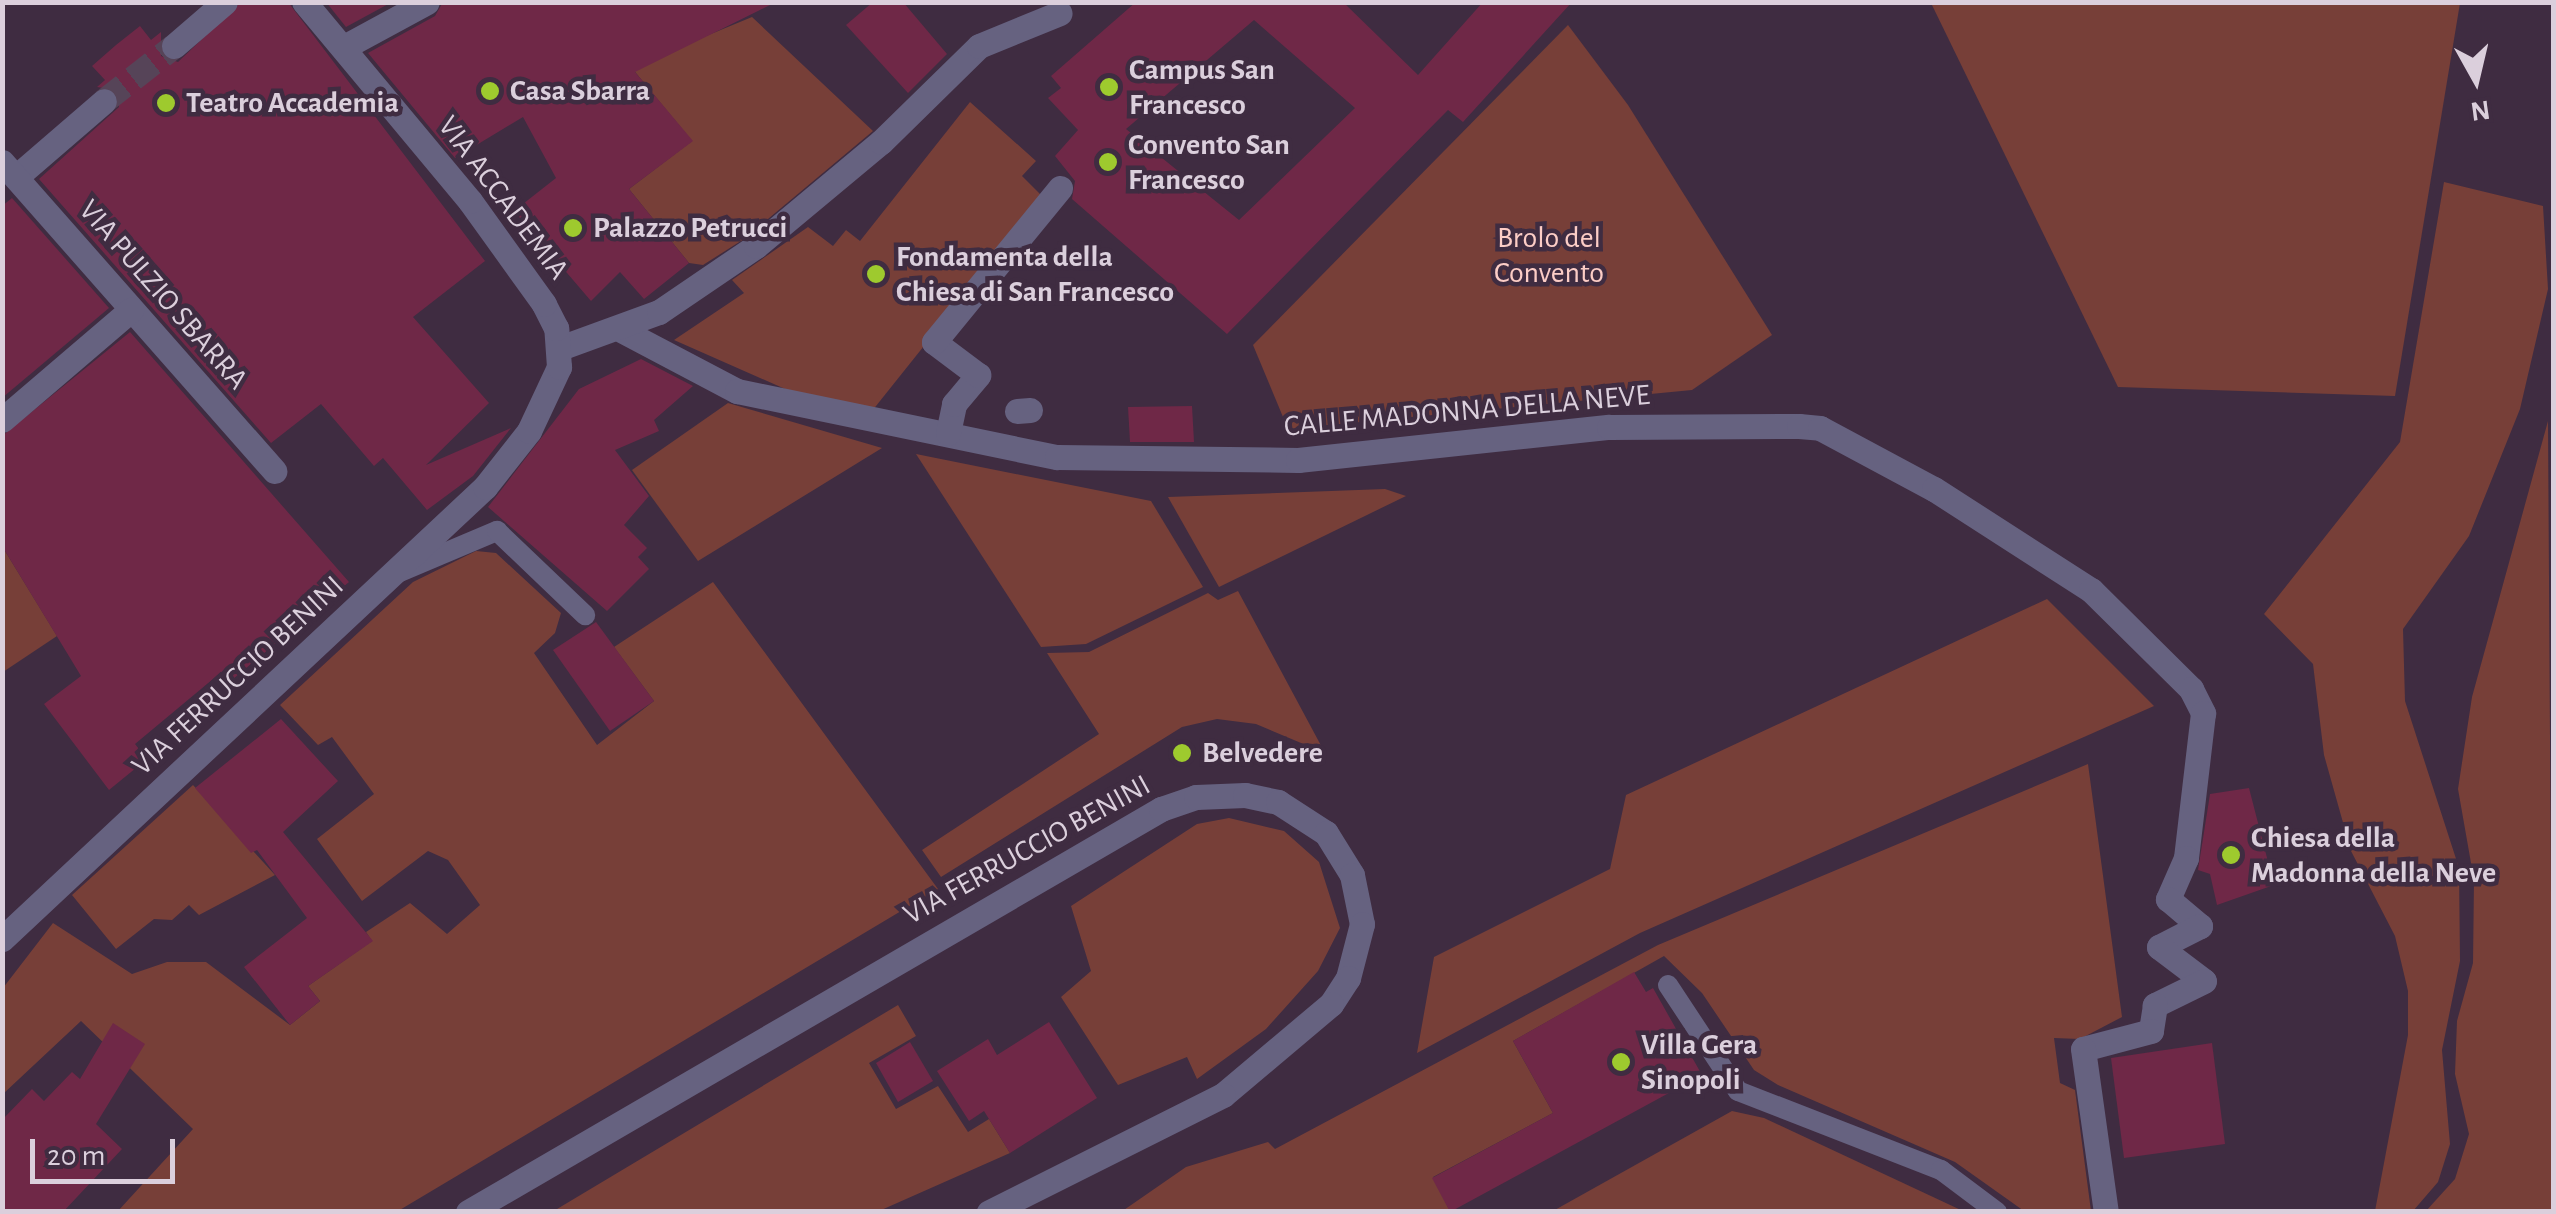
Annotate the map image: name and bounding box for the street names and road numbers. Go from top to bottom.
street label: VIA ACCADEMIA [430,109,576,287]
street label: VIA PULZIO SBARRA [71,193,255,397]
street label: CALLE MADONNA DELLA NEVE [1282,377,1652,445]
street label: VIA FERRUCCIO BENINI [125,569,351,783]
street label: VIA FERRUCCIO BENINI [897,767,1157,933]

